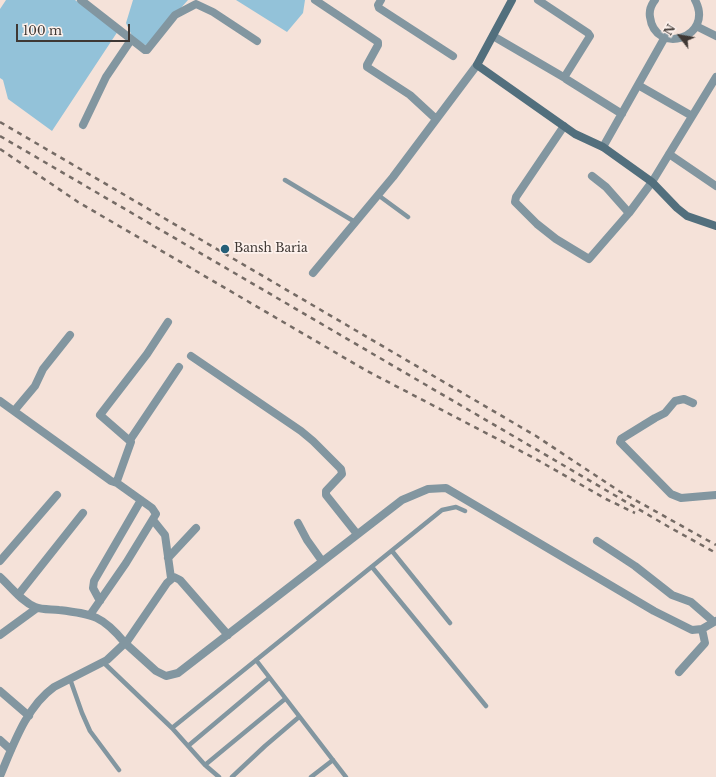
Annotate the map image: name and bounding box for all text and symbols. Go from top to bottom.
scale bar [18,16,132,42]
north arrow [660,16,700,56]
text: N [661,22,678,38]
text: 100 m [23,23,62,38]
place label: Bansh Baria [234,242,308,256]
marker: Bansh Baria [219,243,231,255]

